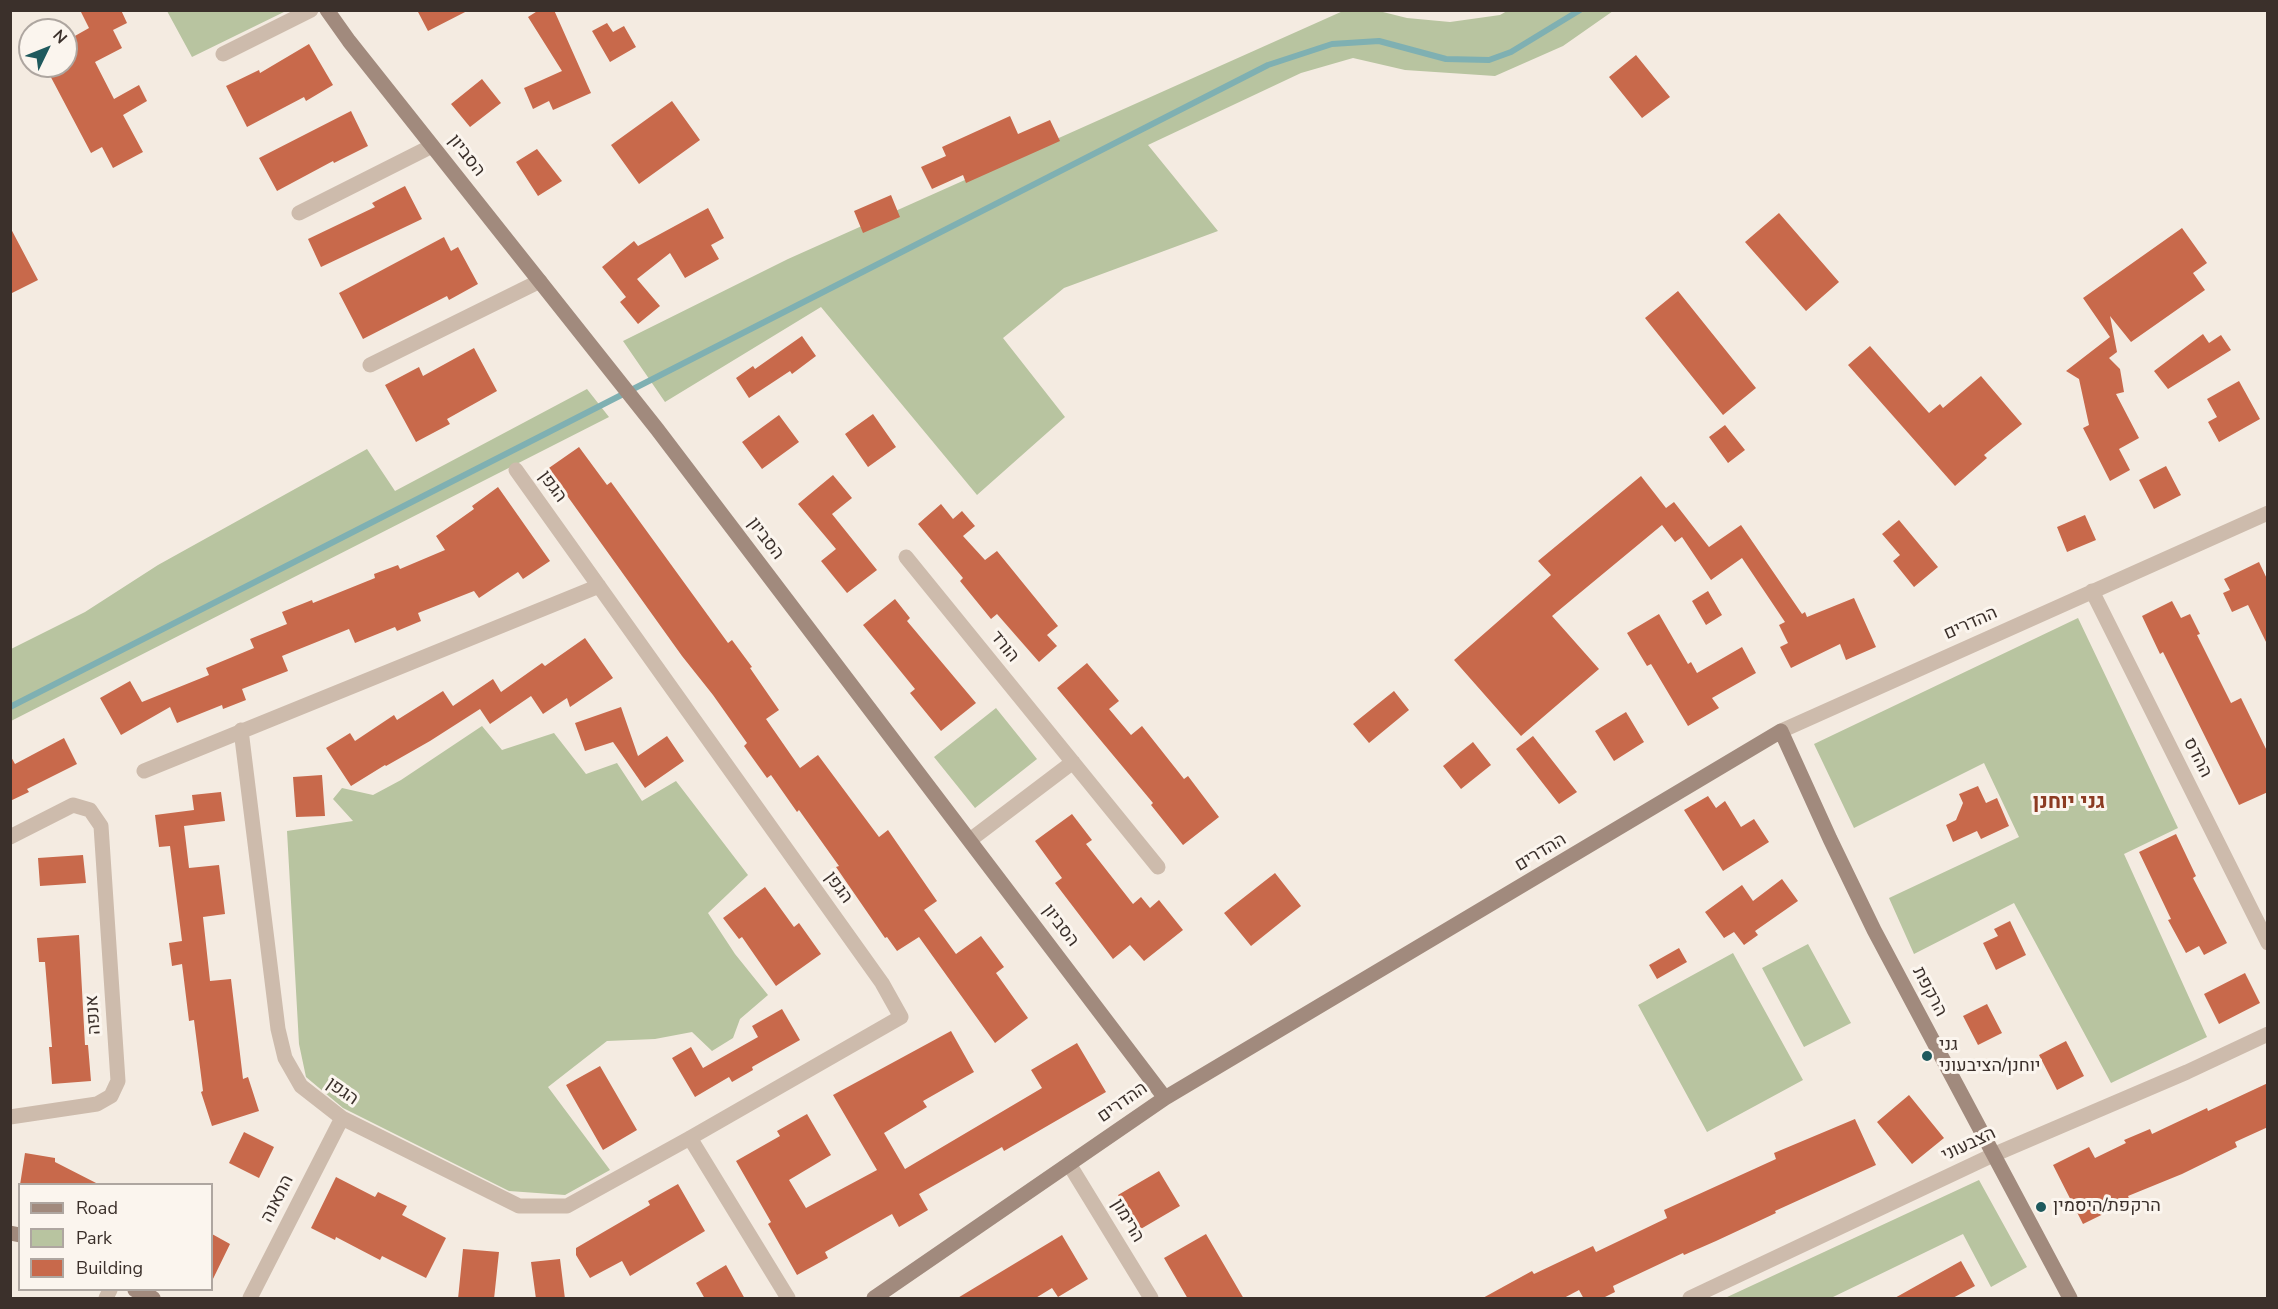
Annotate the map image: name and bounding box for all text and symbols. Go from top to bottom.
north arrow [18,18,78,78]
text: N [48,25,72,49]
street label: הסביון [443,131,489,181]
street label: הגפן [533,467,571,507]
street label: הסביון [742,514,788,564]
street label: ההדרים [1941,603,2001,645]
street label: הורד [985,627,1023,667]
street label: ההדס [2178,734,2216,782]
district label: גני יוחנן [2033,790,2105,816]
street label: ההדרים [1511,829,1571,877]
street label: הגפן [819,868,857,908]
street label: הסביון [1037,901,1083,951]
street label: הרקפת [1907,963,1951,1021]
street label: אנפה [82,994,106,1036]
place label: גני יוחנן/הציבעוני [1939,1035,2040,1078]
marker: גני יוחנן/הציבעוני [1920,1049,1934,1063]
street label: הגפן [322,1073,362,1111]
street label: ההדרים [1094,1078,1152,1128]
street label: הצבעוני [1938,1123,2000,1167]
street label: התאנה [257,1172,299,1226]
legend [18,1183,213,1291]
street label: הרימון [1106,1195,1148,1247]
text: Road [76,1196,118,1220]
place label: הרקפת/היסמין [2053,1196,2161,1218]
marker: הרקפת/היסמין [2034,1200,2048,1214]
text: Park [76,1226,112,1250]
text: Building [76,1256,143,1280]

